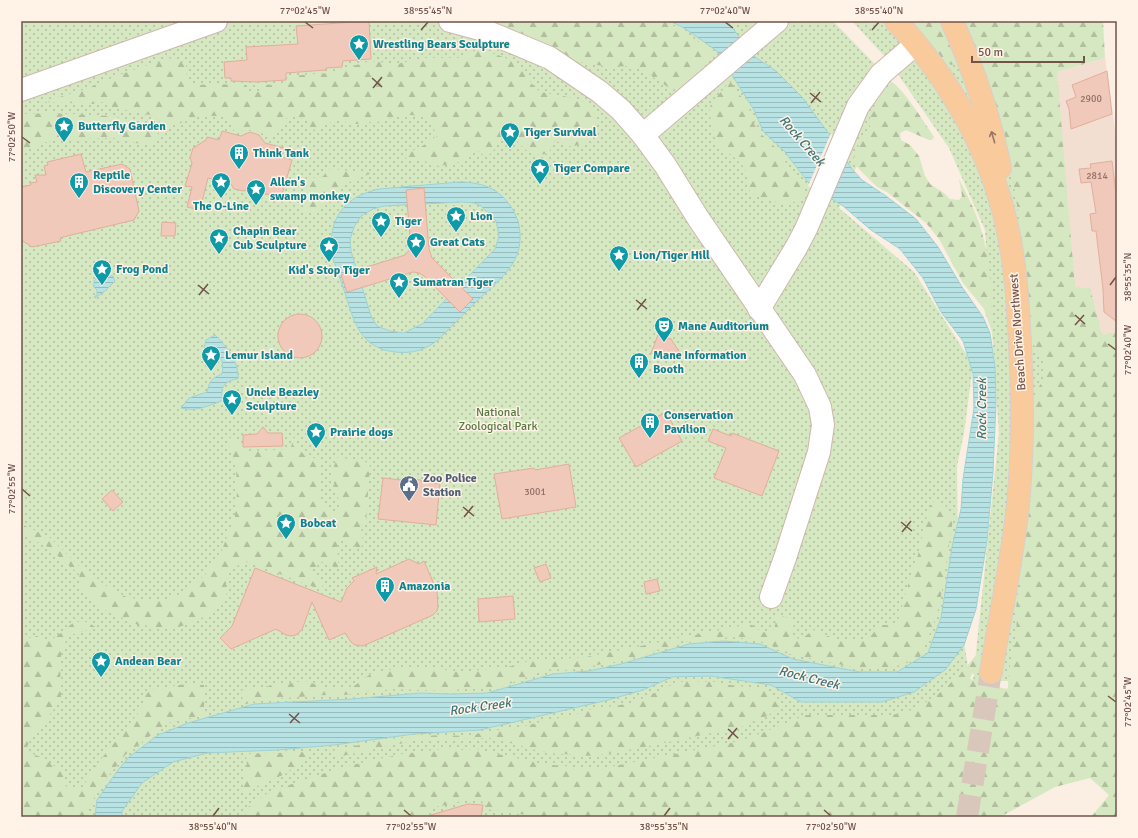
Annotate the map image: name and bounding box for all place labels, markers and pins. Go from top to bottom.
place icon: Wrestling Bears Sculpture [348,33,370,61]
place label: Wrestling Bears Sculpture [373,37,510,52]
place icon: Butterfly Garden [53,115,75,143]
place label: Butterfly Garden [78,119,166,134]
place icon: Tiger Survival [499,121,521,149]
place label: Tiger Survival [524,125,597,140]
building icon: Think Tank [228,142,250,170]
place label: Think Tank [253,146,310,161]
place icon: Tiger Compare [529,157,551,185]
place label: Tiger Compare [554,161,630,176]
place label: Reptile Discovery Center [93,168,182,197]
building icon: Reptile Discovery Center [68,171,90,199]
place icon: The O-Line [210,171,232,199]
place label: Allen's swamp monkey [270,175,350,204]
place icon: Allen's swamp monkey [245,178,267,206]
place label: The O-Line [193,199,249,214]
place icon: Lion [445,205,467,233]
place label: Lion [470,209,493,224]
place icon: Tiger [370,210,392,238]
place label: Tiger [395,214,422,229]
place label: Chapin Bear Cub Sculpture [233,224,307,253]
place icon: Chapin Bear Cub Sculpture [208,227,230,255]
place icon: Great Cats [405,231,427,259]
place icon: Kid's Stop Tiger [318,235,340,263]
place label: Great Cats [430,235,485,250]
place icon: Lion/Tiger Hill [608,244,630,272]
place label: Lion/Tiger Hill [633,248,710,263]
place icon: Frog Pond [91,258,113,286]
place label: Frog Pond [116,262,169,277]
place label: Kid's Stop Tiger [288,263,370,278]
place icon: Sumatran Tiger [388,271,410,299]
place label: Sumatran Tiger [413,275,494,290]
theatre icon: Mane Auditorium [653,315,675,343]
place label: Mane Auditorium [678,319,769,334]
place icon: Lemur Island [200,344,222,372]
place label: Lemur Island [225,348,293,363]
place label: Mane Information Booth [653,348,747,377]
building icon: Mane Information Booth [628,351,650,379]
place label: Uncle Beazley Sculpture [246,385,319,414]
place icon: Uncle Beazley Sculpture [221,388,243,416]
place label: Conservation Pavilion [664,408,734,437]
building icon: Conservation Pavilion [639,411,661,439]
place icon: Prairie dogs [305,421,327,449]
place label: Prairie dogs [330,425,394,440]
place label: Zoo Police Station [423,471,477,500]
public building icon: Zoo Police Station [398,474,420,502]
place icon: Bobcat [275,512,297,540]
place label: Bobcat [300,516,337,531]
building icon: Amazonia [374,575,396,603]
place label: Amazonia [399,579,450,594]
place icon: Andean Bear [90,650,112,678]
place label: Andean Bear [115,654,181,669]

